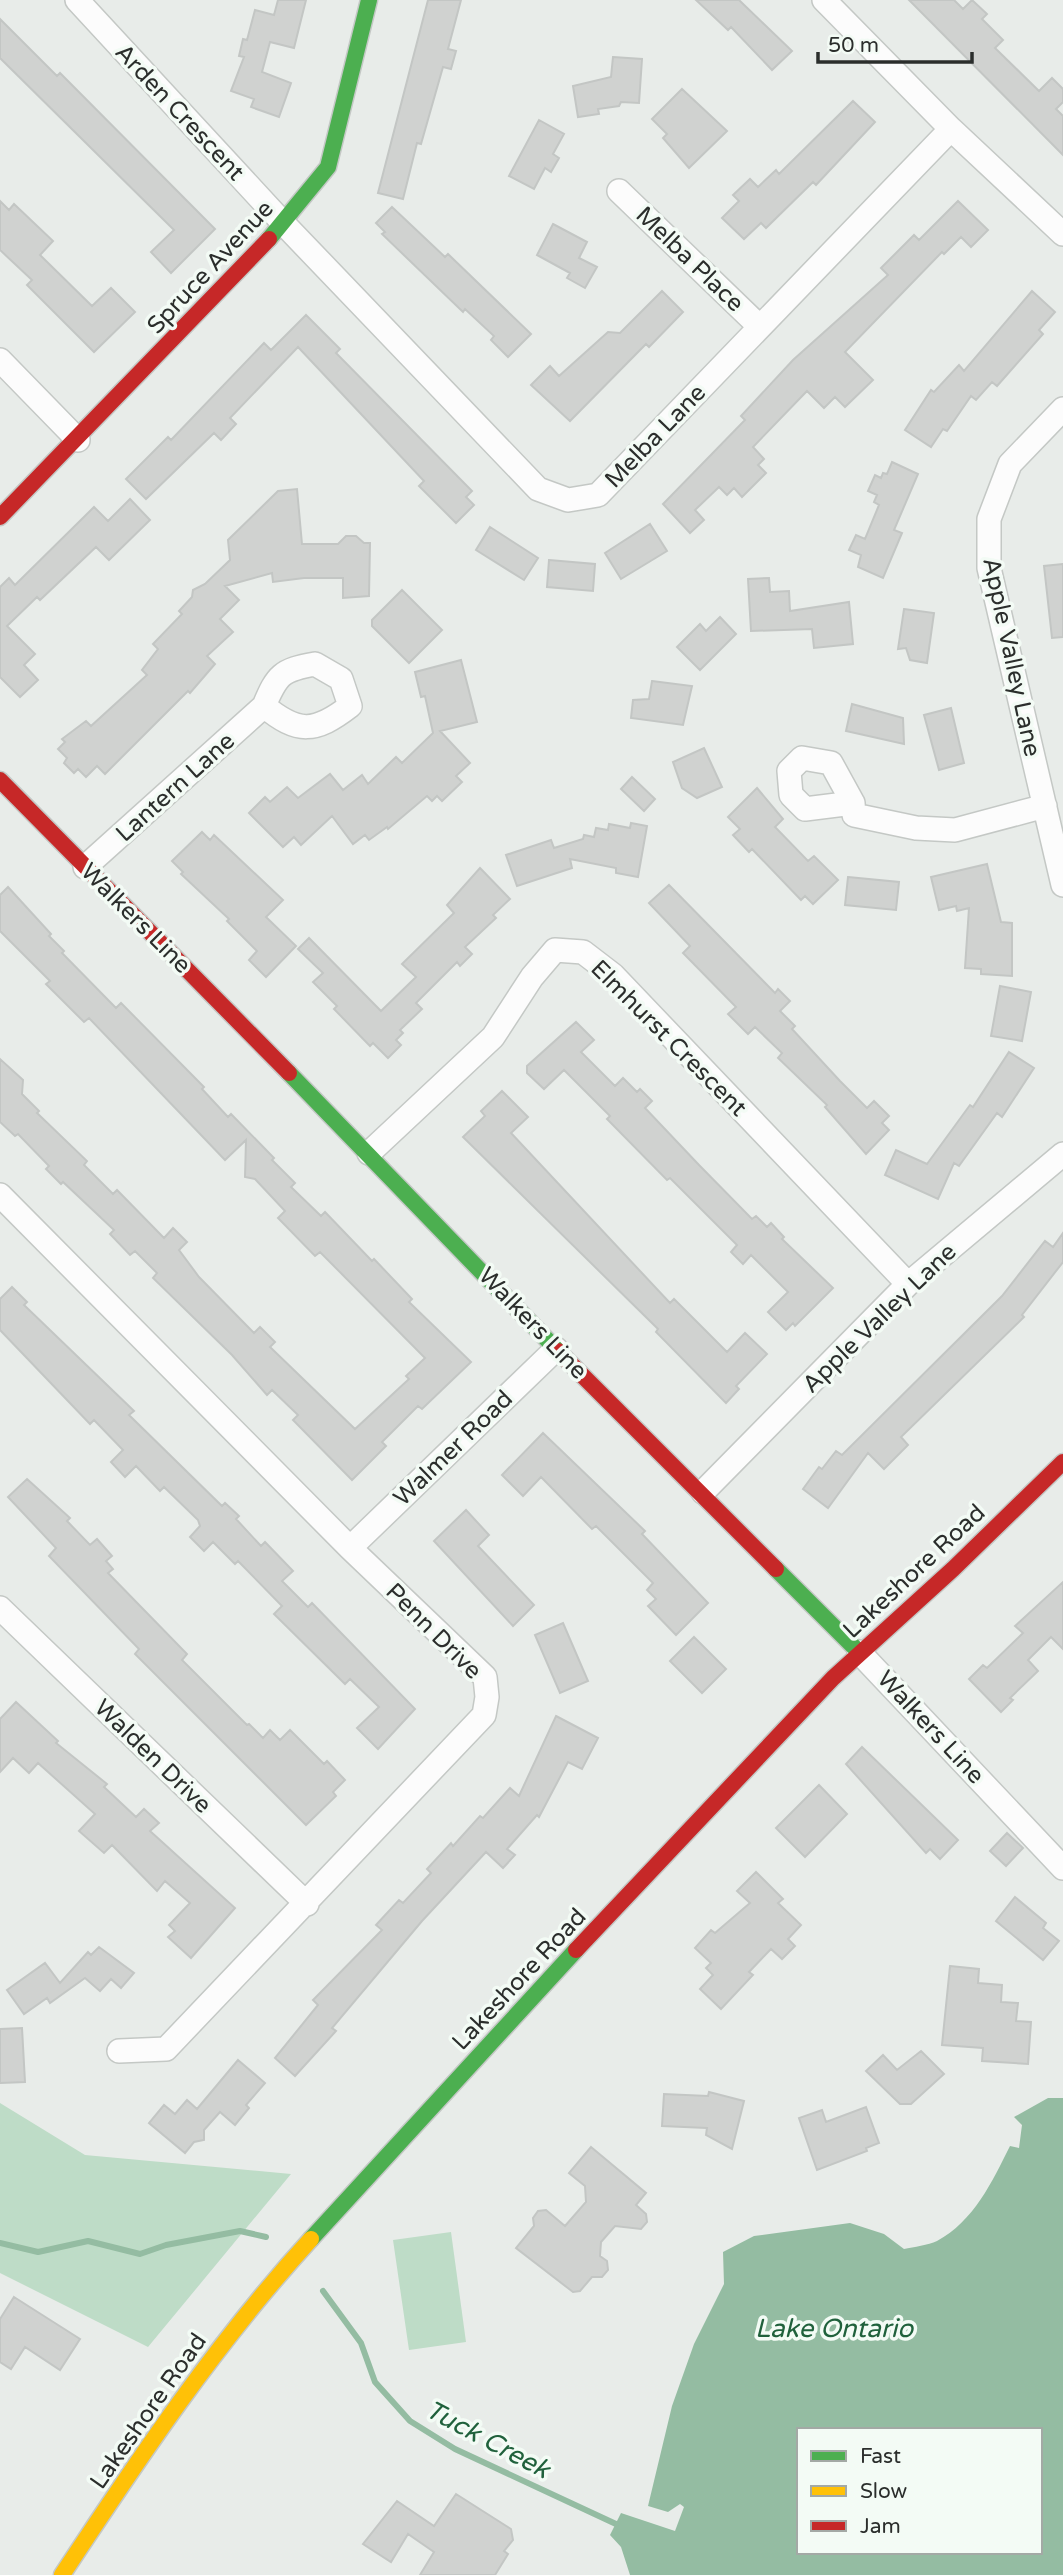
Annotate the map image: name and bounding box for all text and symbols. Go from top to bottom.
scale bar [818,21,972,65]
text: 50 m [828,33,879,58]
street label: Arden Crescent [109,38,250,187]
street label: Spruce Avenue [141,195,280,340]
street label: Melba Place [630,201,750,318]
street label: Melba Lane [599,379,712,494]
street label: Apple Valley Lane [976,555,1047,759]
street label: Lantern Lane [110,726,241,848]
street label: Walkers Line [74,857,197,980]
street label: Elmhurst Crescent [585,954,753,1122]
street label: Apple Valley Lane [796,1238,962,1399]
street label: Walkers Line [472,1261,593,1385]
street label: Walmer Road [388,1384,519,1512]
street label: Lakeshore Road [837,1498,991,1645]
street label: Penn Drive [380,1577,488,1685]
street label: Walkers Line [871,1665,990,1790]
street label: Walden Drive [88,1693,217,1819]
street label: Lakeshore Road [446,1902,593,2056]
water label: Lake Ontario [755,2313,914,2344]
street label: Lakeshore Road [84,2328,213,2495]
water label: Tuck Creek [420,2394,557,2486]
legend [797,2428,1042,2554]
text: Fast [860,2444,901,2469]
text: Slow [860,2479,908,2504]
text: Jam [860,2514,901,2539]

